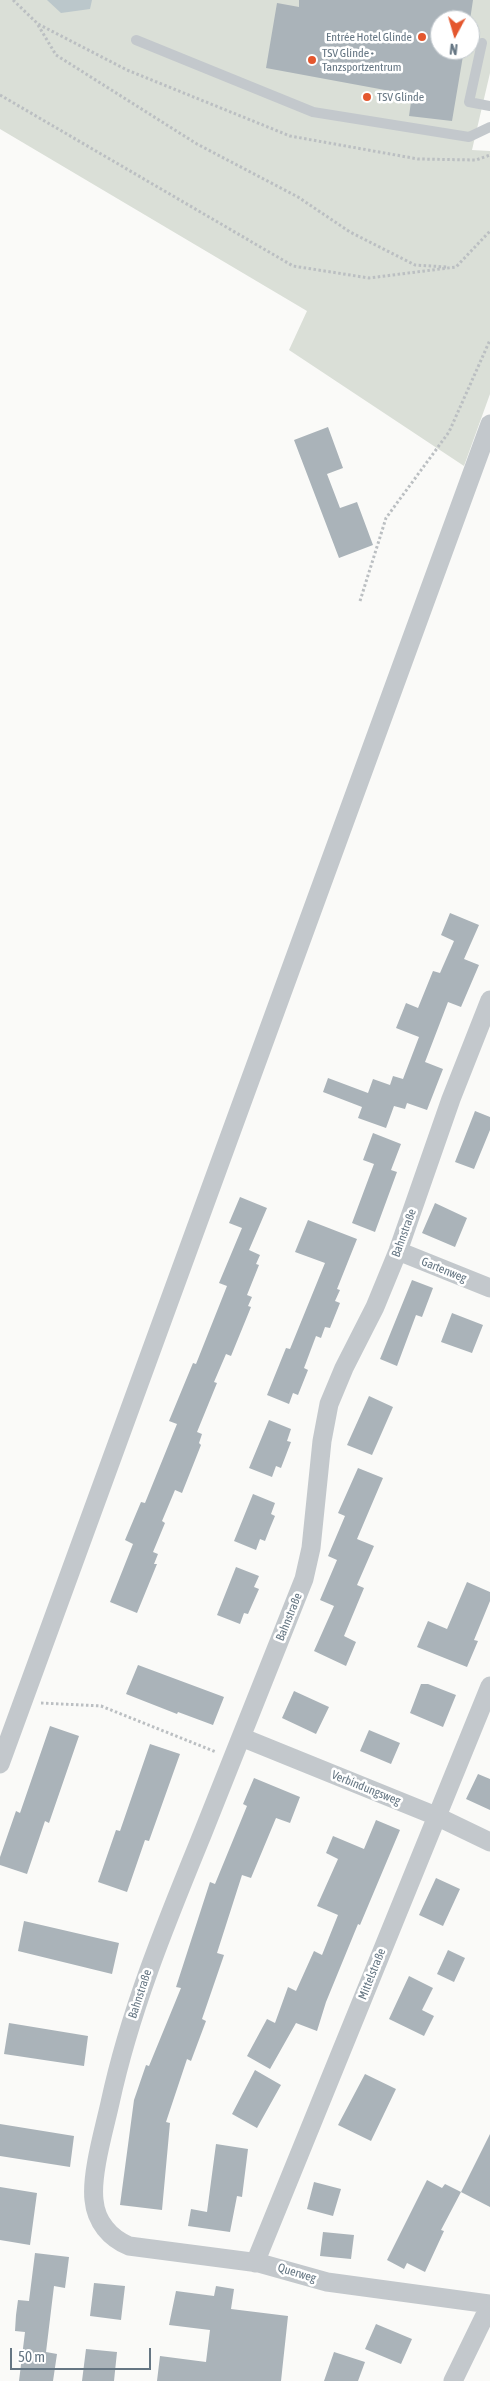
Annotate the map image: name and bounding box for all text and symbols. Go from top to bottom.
north arrow [430,10,480,60]
place label: Entrée Hotel Glinde [326,30,412,44]
marker: Entrée Hotel Glinde [416,31,428,43]
text: N [449,41,458,57]
place label: TSV Glinde - Tanzsportzentrum [322,46,401,74]
marker: TSV Glinde - Tanzsportzentrum [306,54,318,66]
place label: TSV Glinde [377,90,424,104]
marker: TSV Glinde [361,91,373,103]
street label: Bahnstraße [389,1207,419,1259]
street label: Gartenweg [419,1254,469,1286]
street label: Bahnstraße [273,1591,305,1643]
street label: Verbindungsweg [329,1768,403,1808]
street label: Mittelstraße [355,1946,389,2002]
street label: Bahnstraße [125,1968,155,2020]
street label: Querweg [276,2260,318,2286]
scale bar [12,2338,154,2370]
text: 50 m [18,2348,45,2365]

